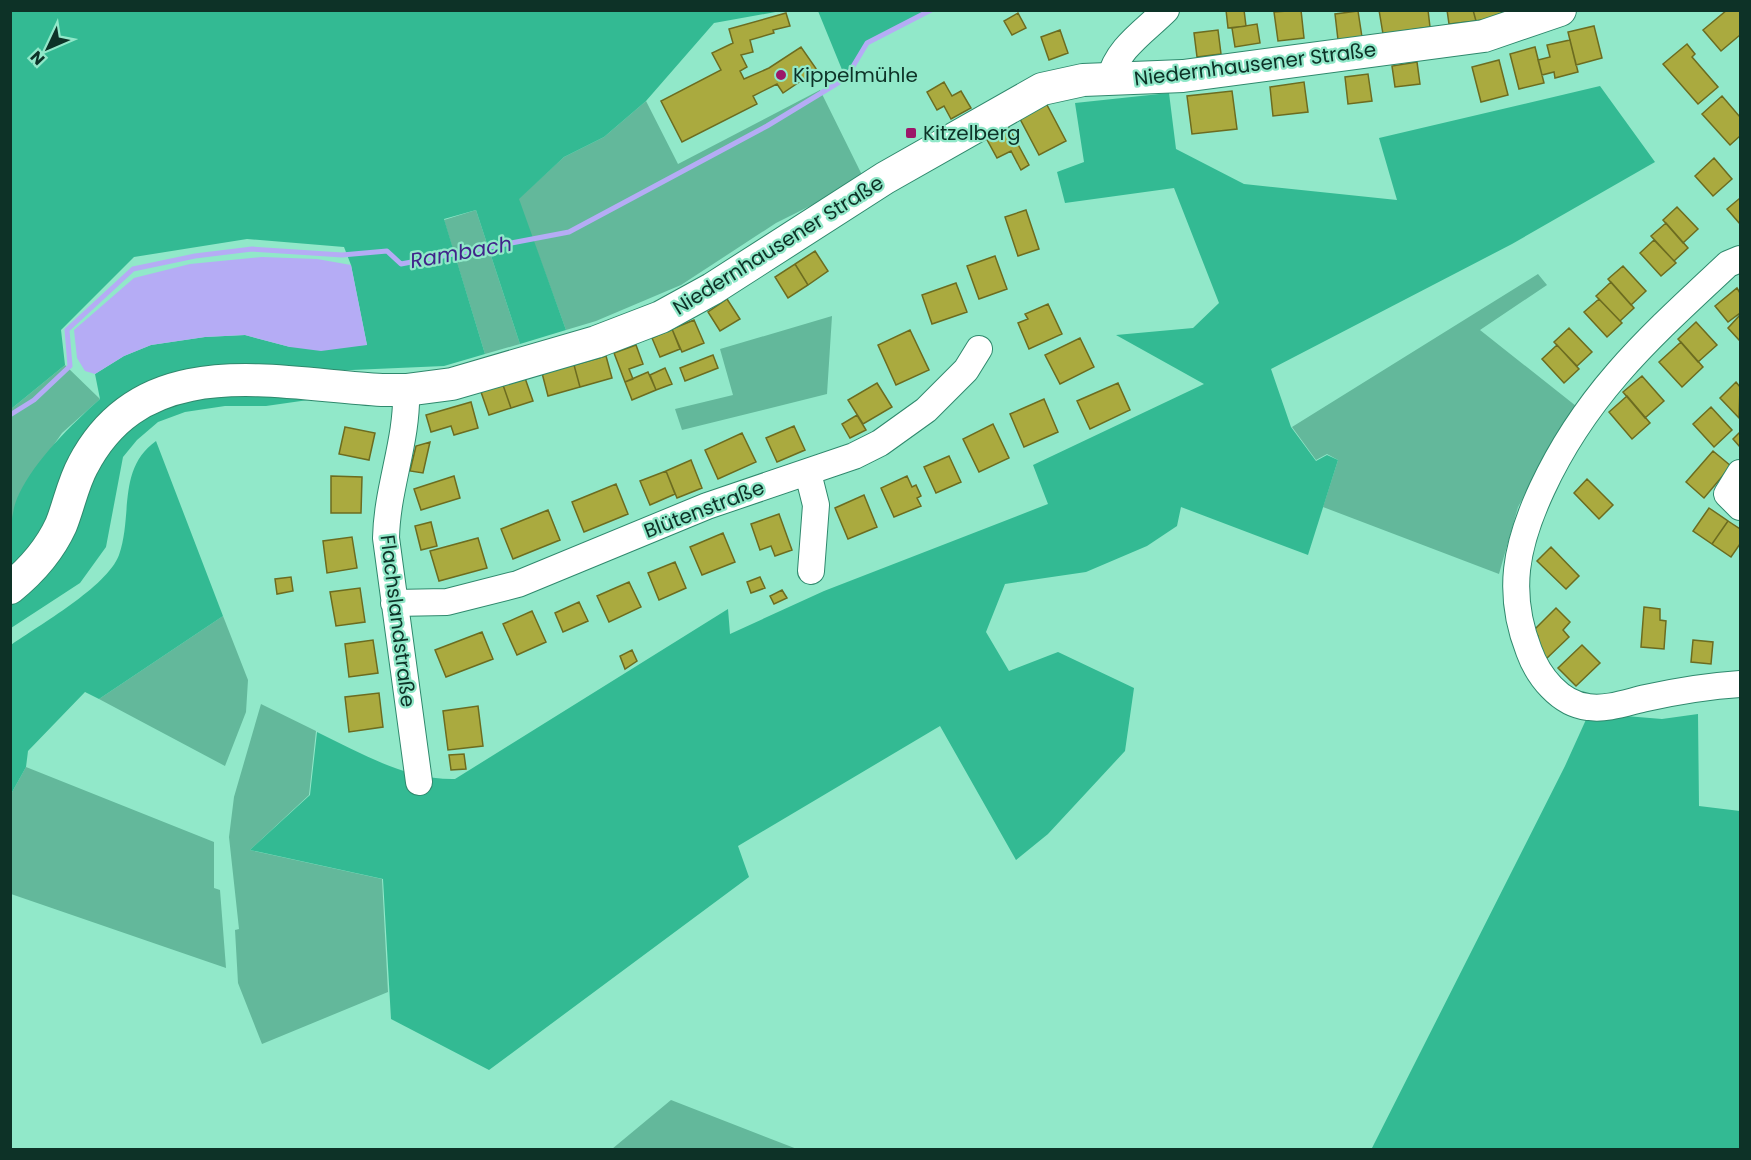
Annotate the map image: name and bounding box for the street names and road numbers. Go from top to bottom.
street label: Niedernhausener Straße [1132,35,1378,93]
street label: Niedernhausener Straße [667,169,889,321]
street label: Blütenstraße [640,473,768,545]
street label: Flachslandstraße [374,533,422,709]

